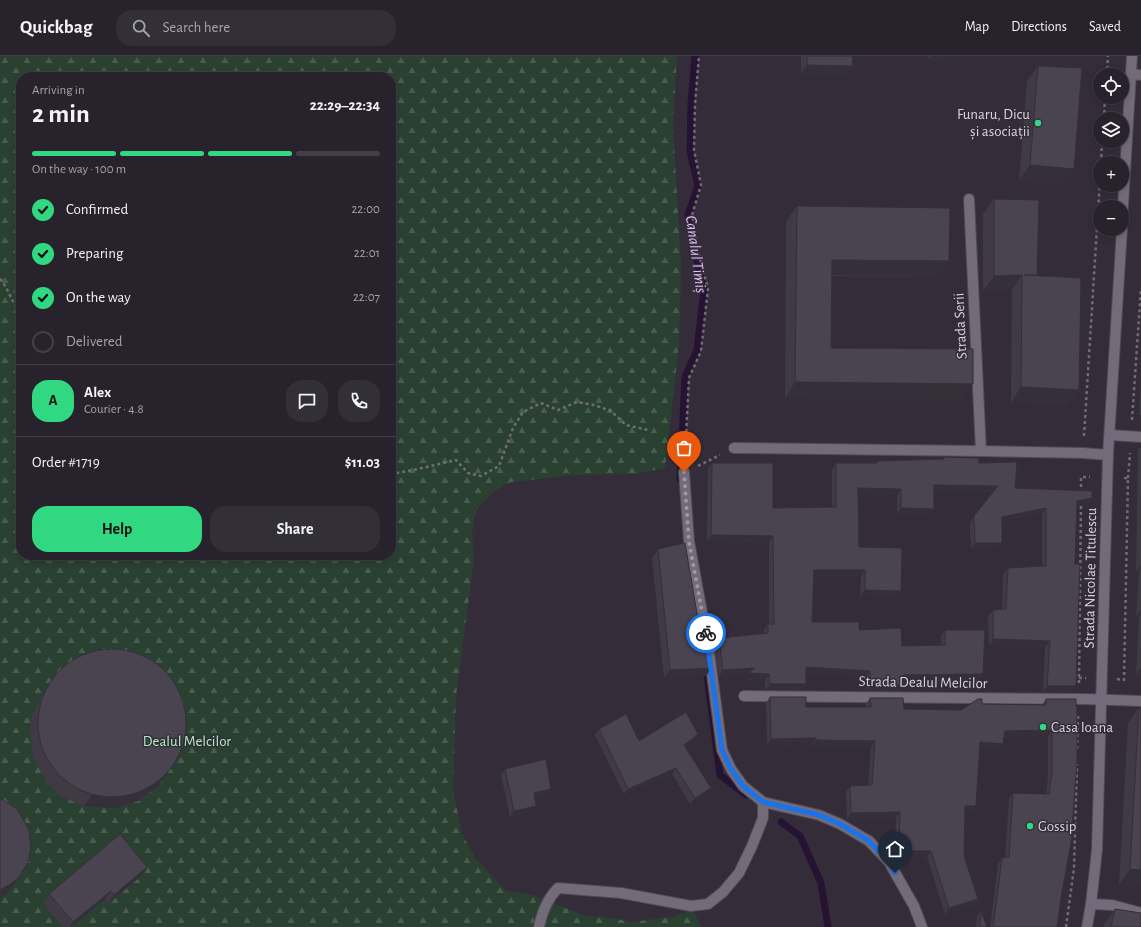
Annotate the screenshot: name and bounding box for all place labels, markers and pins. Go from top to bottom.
place label: Funaru, Dicu și asociații [957,107,1030,140]
marker: Funaru, Dicu și asociații [1033,118,1043,128]
pin [667,431,701,472]
place label: Casa Ioana [1051,720,1113,735]
marker: Casa Ioana [1038,722,1048,732]
place label: Gossip [1038,819,1076,834]
marker: Gossip [1025,821,1035,831]
pin [878,832,912,873]

